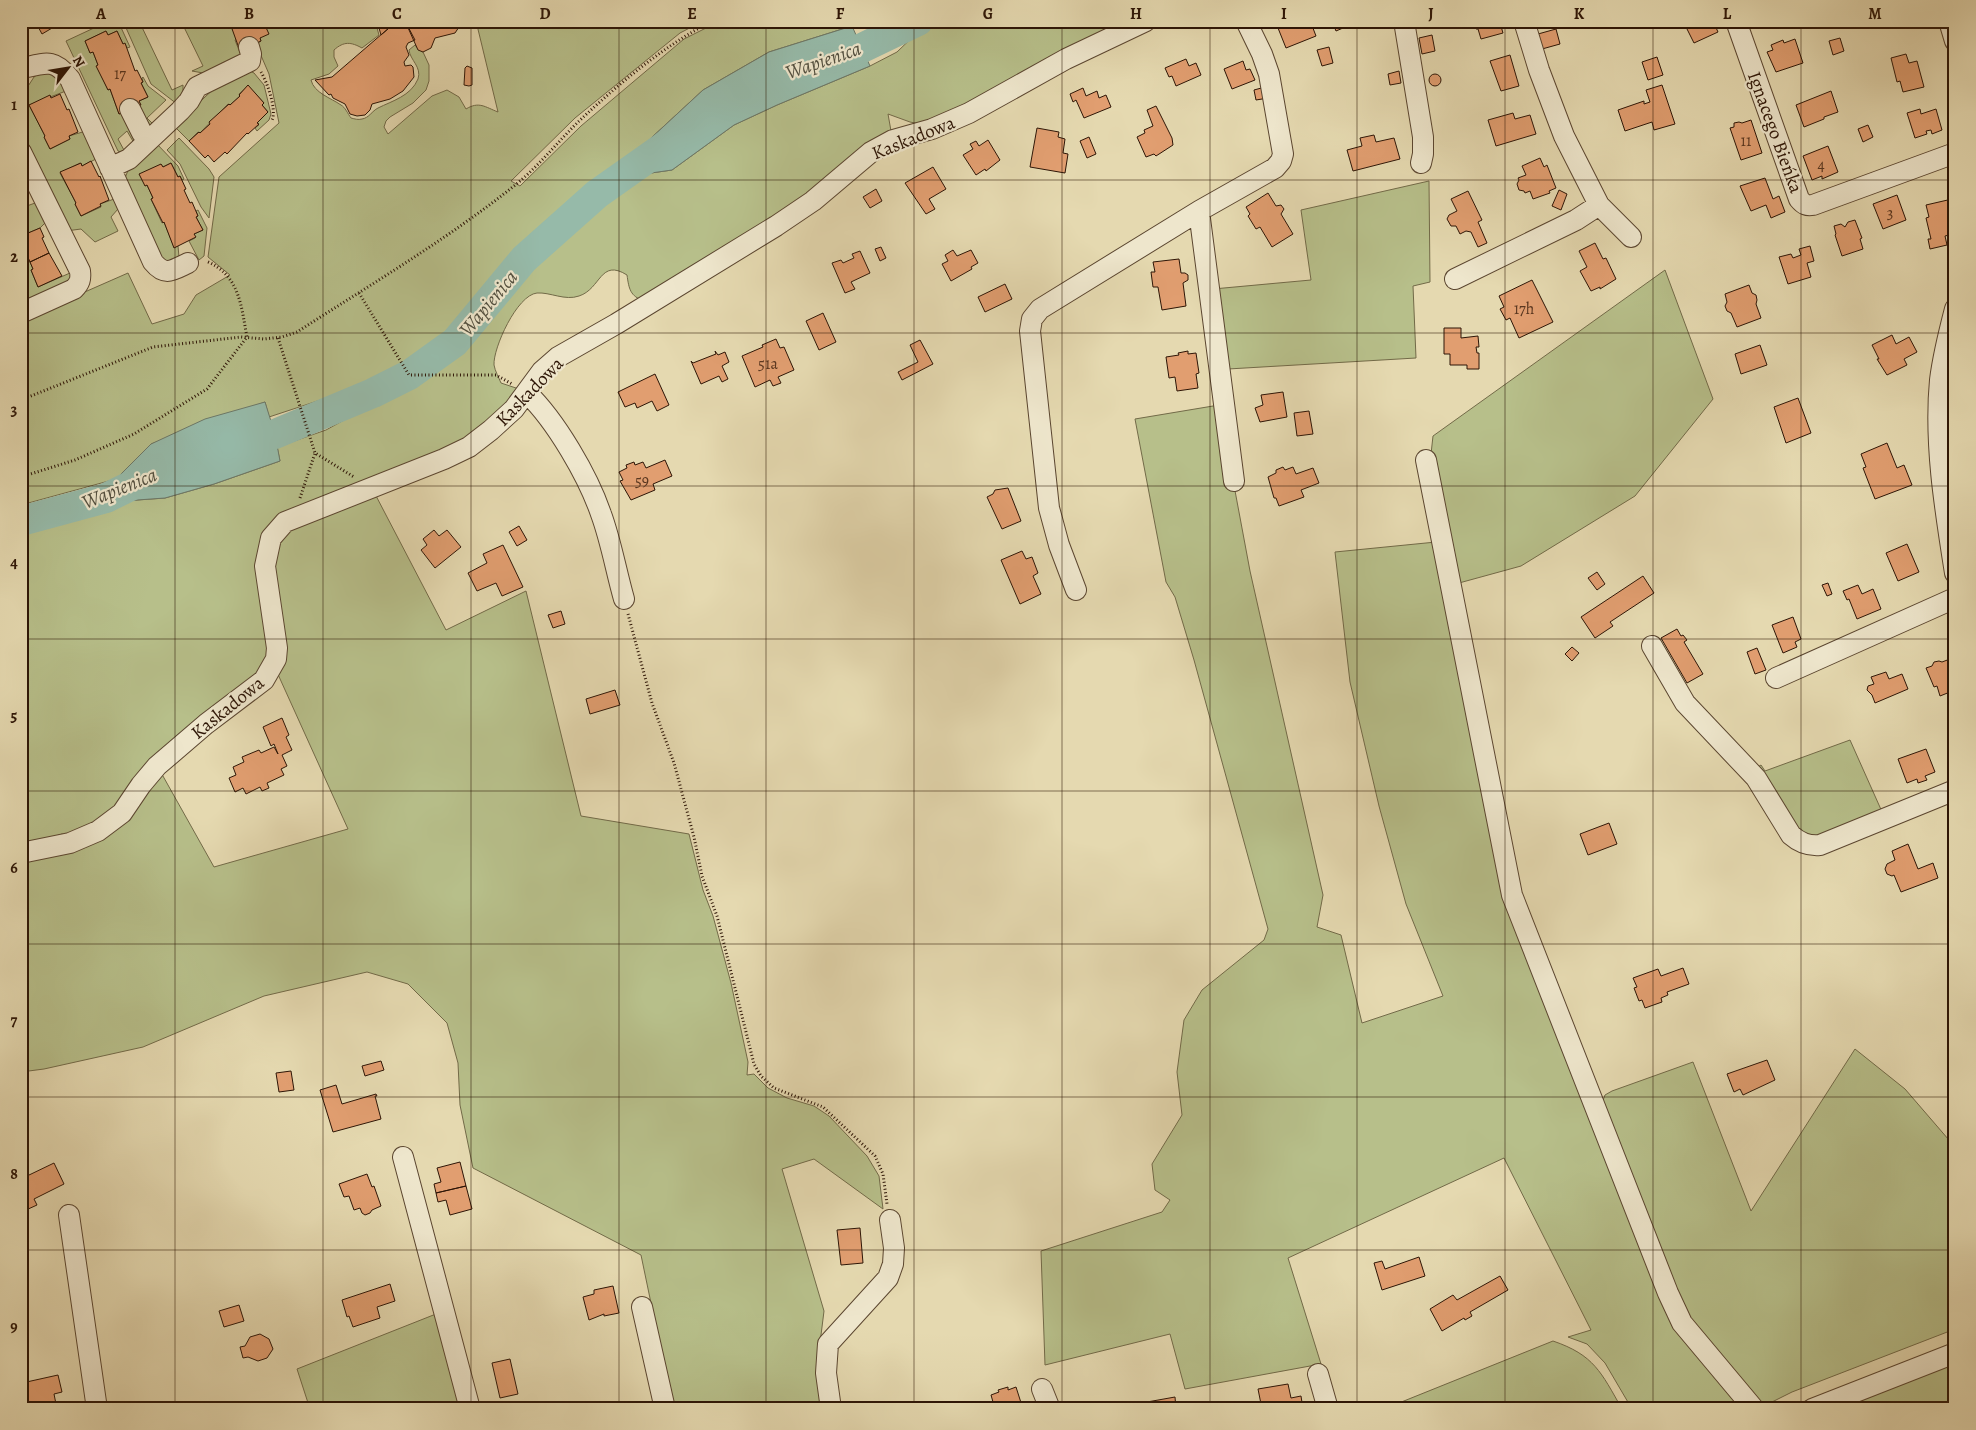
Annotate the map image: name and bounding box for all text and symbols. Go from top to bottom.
text: A [95,3,107,25]
text: B [244,3,254,25]
text: C [392,3,402,25]
text: D [539,3,551,25]
text: E [687,3,697,25]
text: F [836,3,845,25]
text: G [983,3,993,25]
text: H [1130,3,1142,25]
text: I [1281,3,1287,25]
text: J [1428,3,1434,25]
text: K [1574,3,1585,25]
text: L [1723,3,1732,25]
text: M [1868,3,1882,25]
water label: Wapienica [782,35,865,86]
north arrow [42,42,92,92]
text: N [68,52,89,71]
house number: 17 [114,63,126,85]
street label: Ignacego Bieńka [1741,68,1809,197]
text: 1 [11,94,17,116]
street label: Kaskadowa [868,109,959,166]
house number: 11 [1741,130,1752,152]
house number: 4 [1817,154,1825,176]
house number: 3 [1887,202,1893,224]
text: 2 [10,246,18,268]
water label: Wapienica [453,265,524,342]
house number: 17h [1514,298,1535,320]
street label: Kaskadowa [490,351,570,432]
house number: 51a [758,353,778,375]
text: 3 [11,399,18,421]
water label: Wapienica [78,461,161,516]
house number: 59 [635,470,649,492]
text: 4 [10,552,18,574]
street label: Kaskadowa [185,670,270,745]
text: 5 [11,705,18,727]
text: 6 [10,857,18,879]
text: 7 [11,1010,18,1032]
text: 8 [10,1163,18,1185]
text: 9 [10,1316,18,1338]

